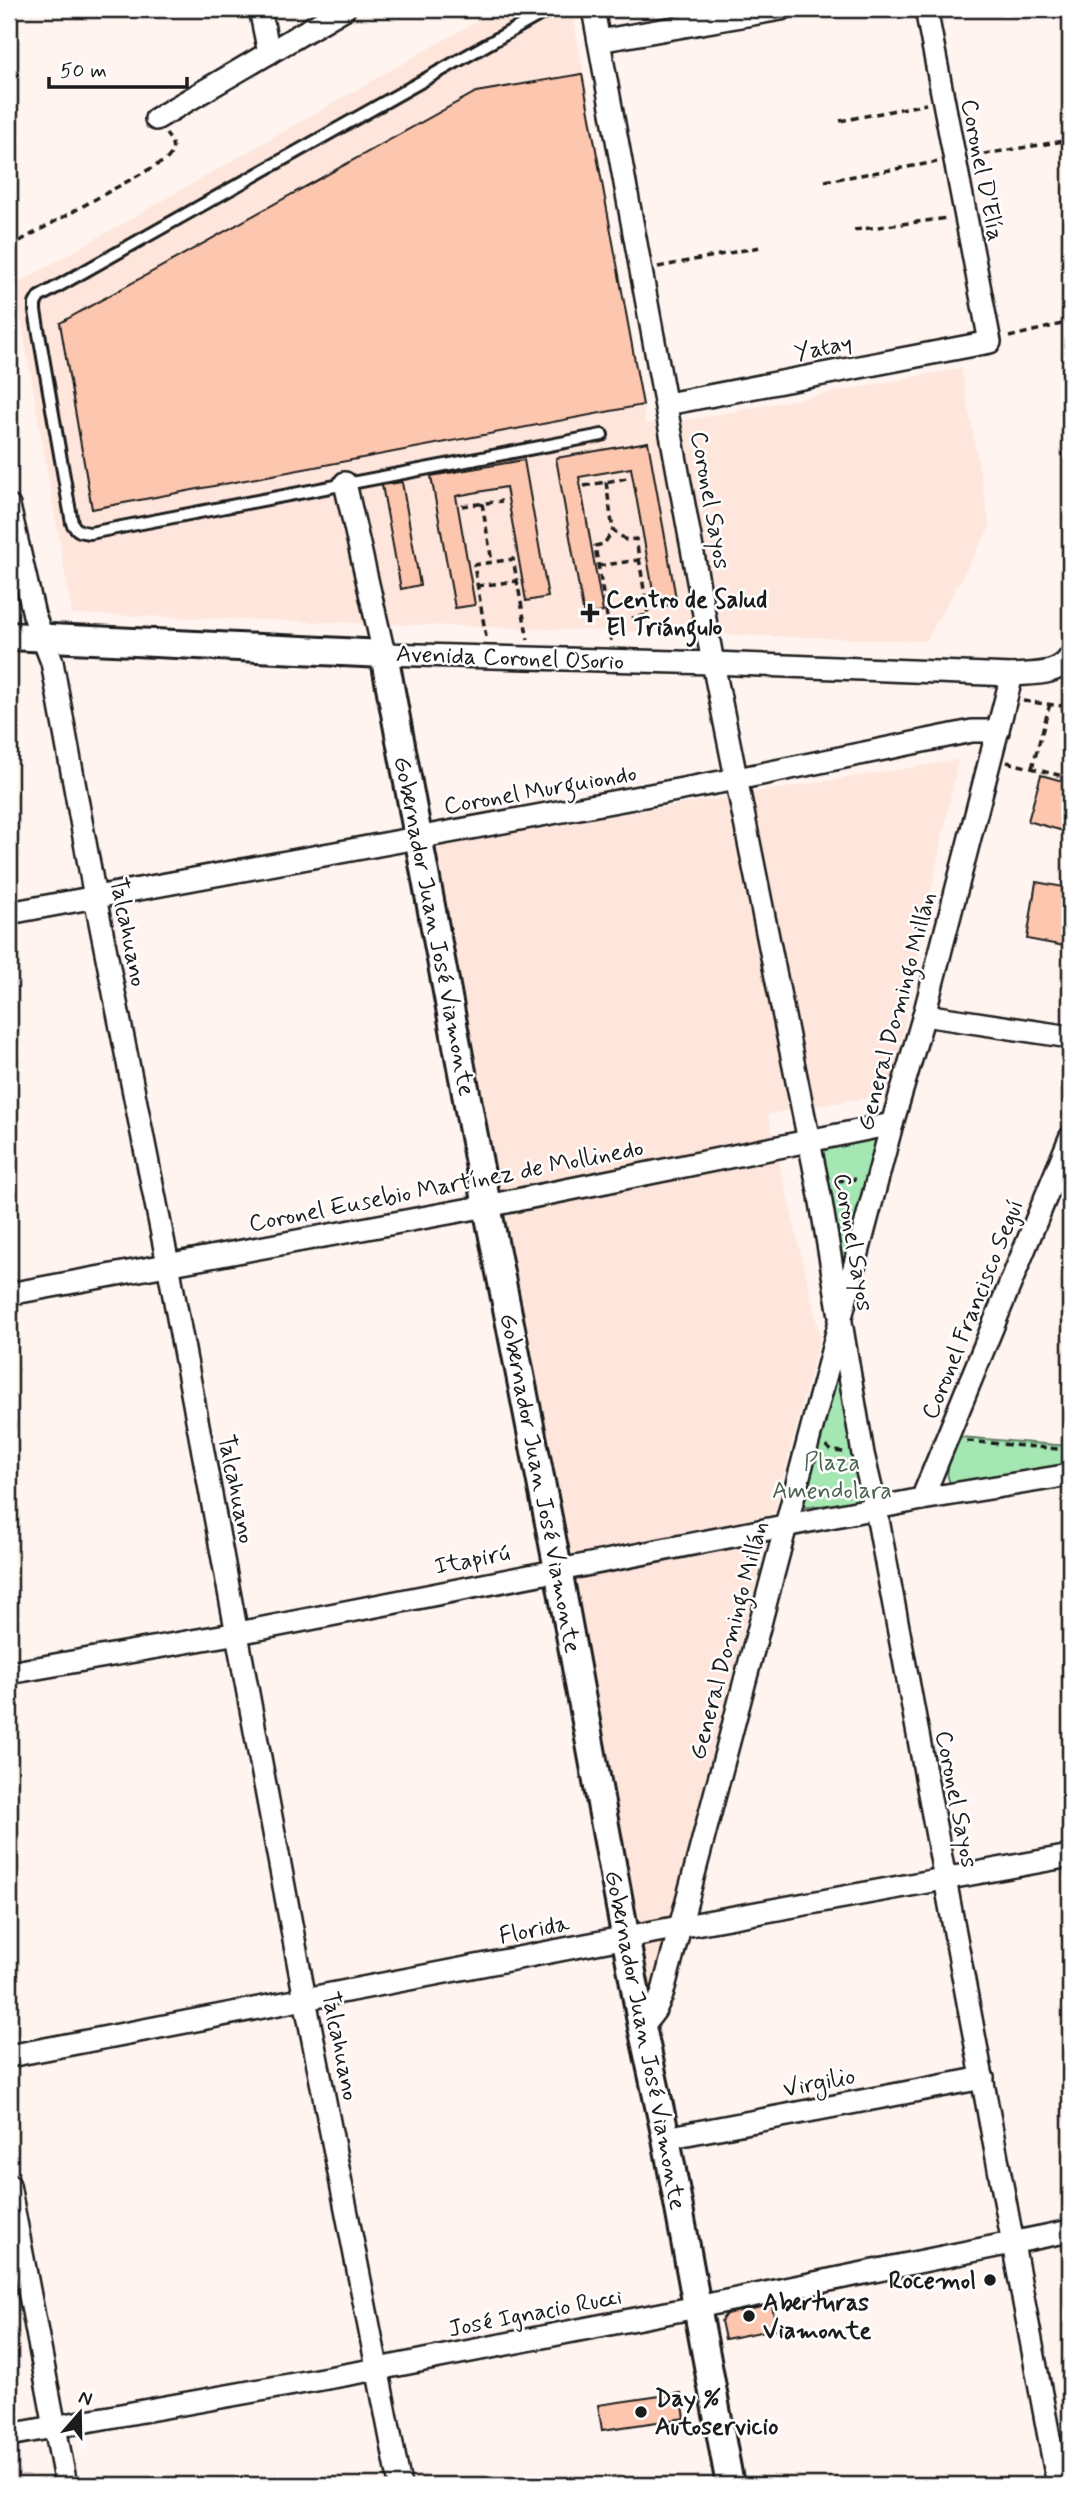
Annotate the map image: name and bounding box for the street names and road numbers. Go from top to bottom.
street label: Coronel D'Elía [953,96,1011,244]
street label: Yatay [792,328,855,369]
street label: Coronel Sayos [682,429,737,572]
street label: Avenida Coronel Osorio [395,639,625,678]
street label: Gobernador Juan José Viamonte [385,754,482,1099]
street label: Coronel Murguiondo [441,758,640,826]
street label: Talcahuano [102,875,153,989]
street label: General Domingo Millán [851,889,947,1135]
street label: Coronel Eusebio Martínez de Mollinedo [246,1133,646,1240]
street label: Coronel Sayos [825,1171,880,1314]
street label: Coronel Francisco Seguí [915,1195,1032,1424]
street label: Gobernador Juan José Viamonte [491,1311,588,1656]
street label: Talcahuano [210,1432,261,1546]
street label: General Domingo Millán [683,1518,779,1764]
street label: Itapirú [432,1538,513,1583]
street label: Coronel Sayos [927,1728,984,1871]
street label: Gobernador Juan José Viamonte [596,1868,693,2213]
street label: Florida [496,1908,573,1952]
street label: Talcahuano [314,1989,365,2103]
street label: Virgilio [781,2061,858,2108]
street label: José Ignacio Rucci [446,2281,625,2346]

